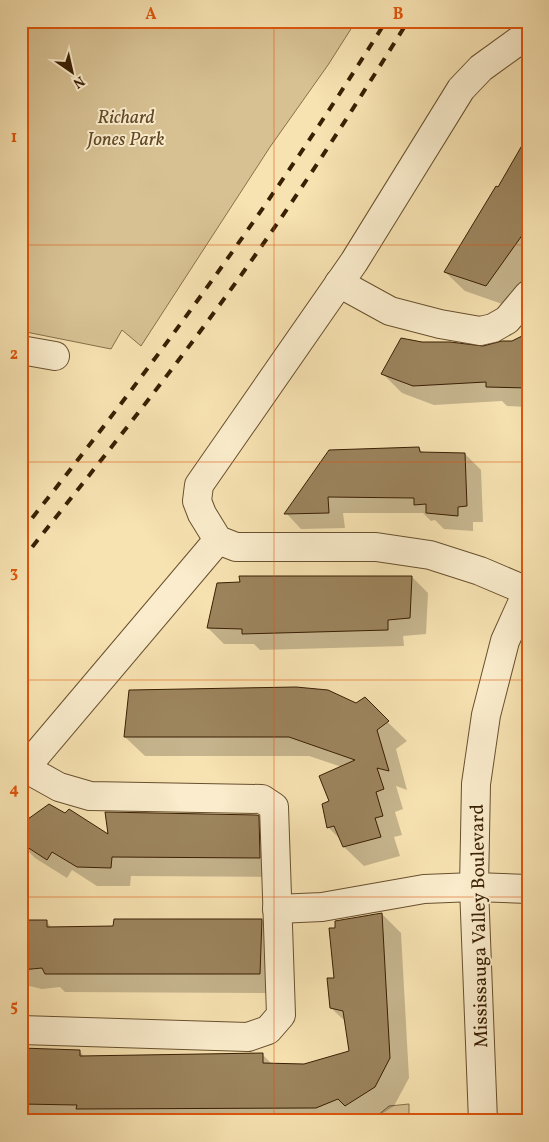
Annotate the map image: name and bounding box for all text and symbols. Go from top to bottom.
text: A [145,4,157,26]
text: B [393,4,404,26]
north arrow [48,48,98,98]
text: N [69,71,88,92]
park label: Richard Jones Park [85,105,165,153]
text: 1 [11,127,17,149]
text: 2 [10,344,18,366]
text: 3 [10,562,18,584]
text: 4 [9,779,19,801]
street label: Mississauga Valley Boulevard [465,804,495,1048]
text: 5 [10,996,18,1018]

